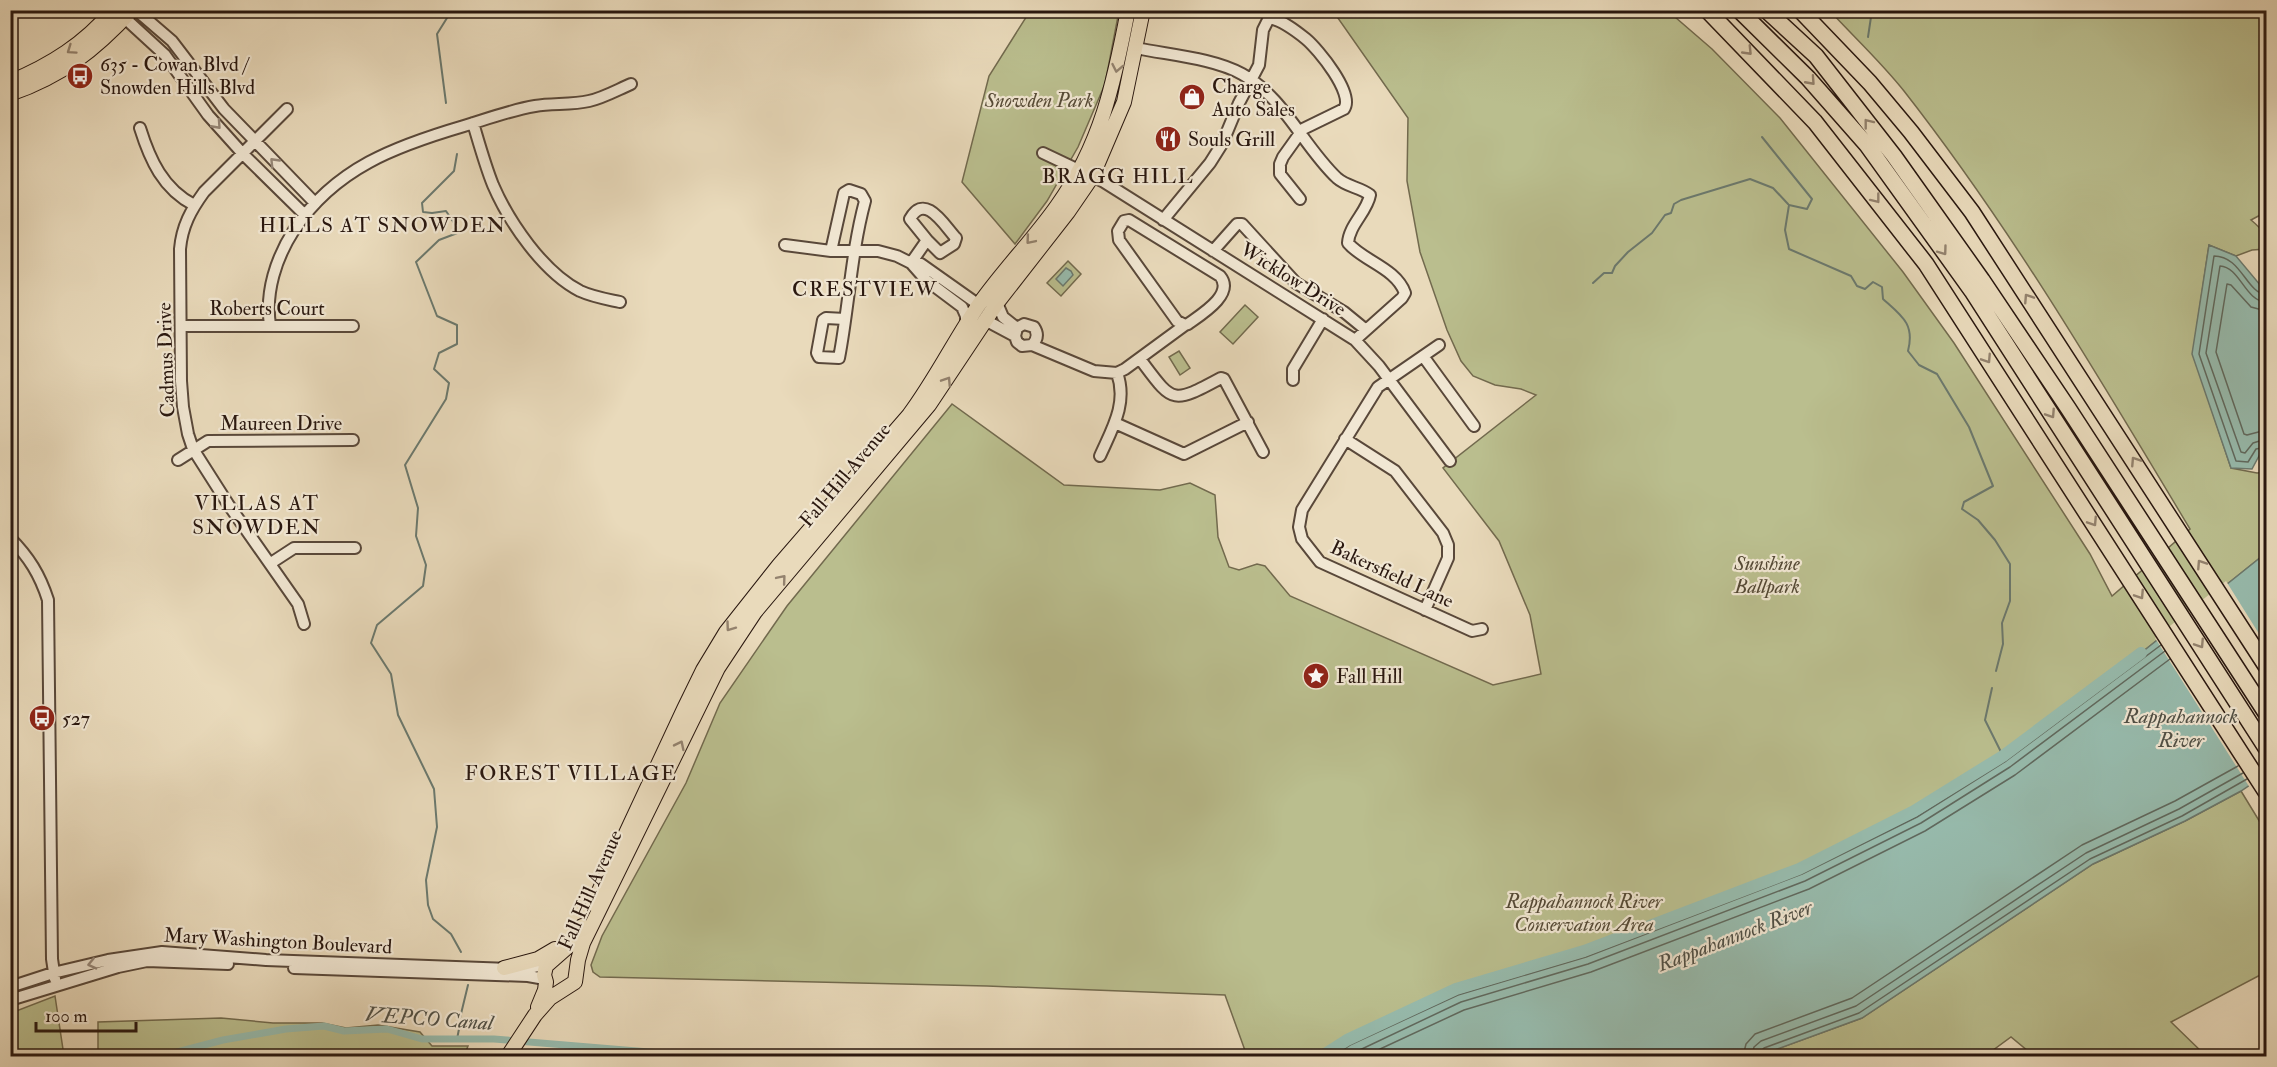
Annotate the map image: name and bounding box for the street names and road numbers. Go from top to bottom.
street label: Wicklow Drive [1235,236,1351,321]
street label: Roberts Court [209,296,325,321]
street label: Cadmus Drive [151,302,181,418]
street label: Maureen Drive [220,411,342,436]
street label: Fall Hill Avenue [794,418,896,532]
street label: Bakersfield Lane [1326,535,1458,613]
street label: Fall Hill Avenue [552,826,628,954]
street label: Mary Washington Boulevard [163,923,393,959]

